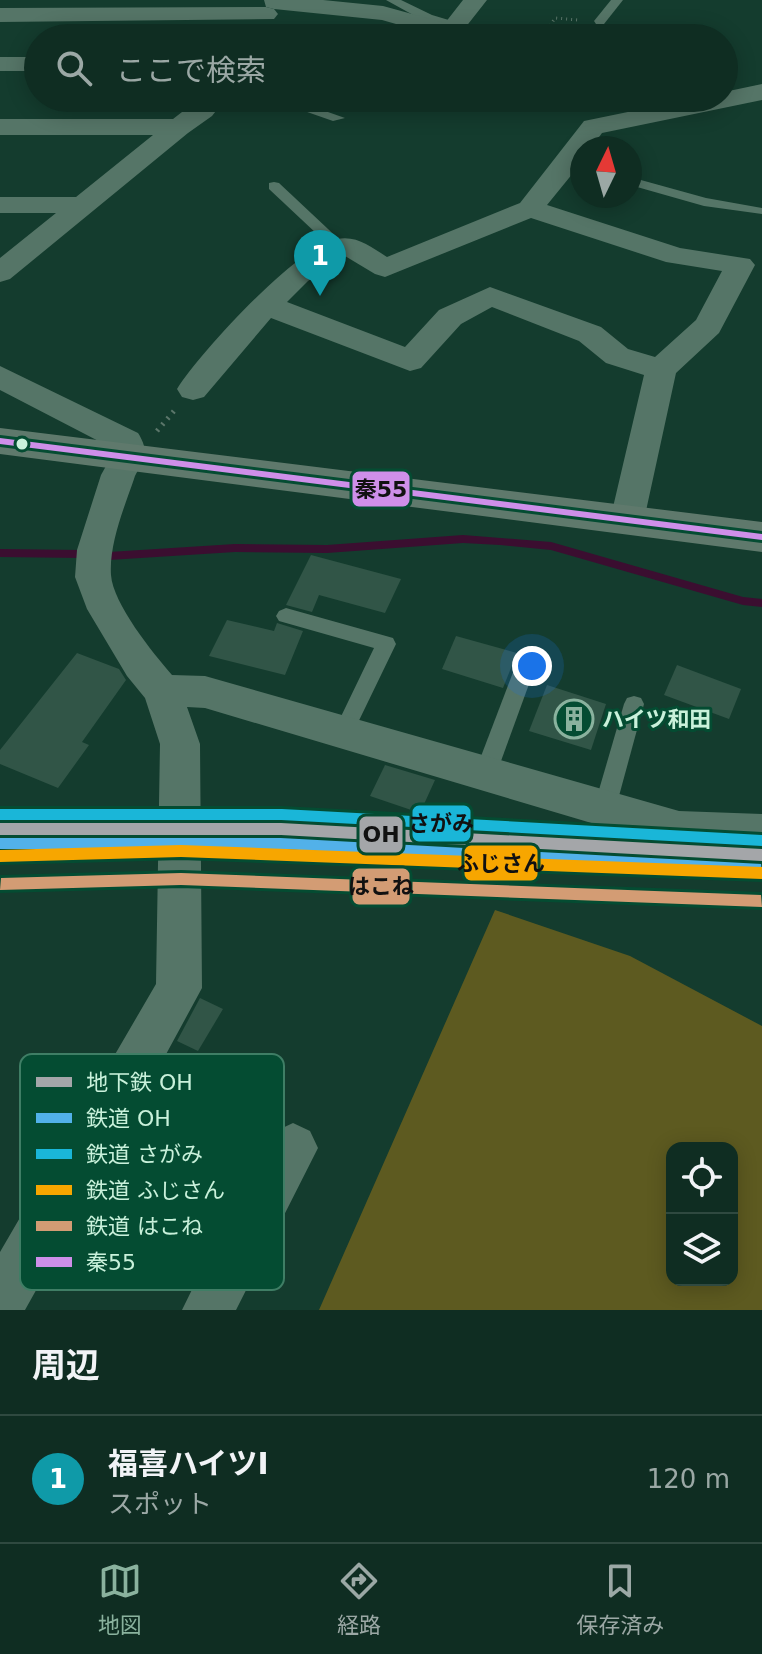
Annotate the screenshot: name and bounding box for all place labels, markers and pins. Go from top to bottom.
pin: 1 [294,230,346,296]
unlabelled marker [14,436,30,452]
building icon: ハイツ和田 [553,698,595,740]
place label: ハイツ和田 [602,707,712,732]

